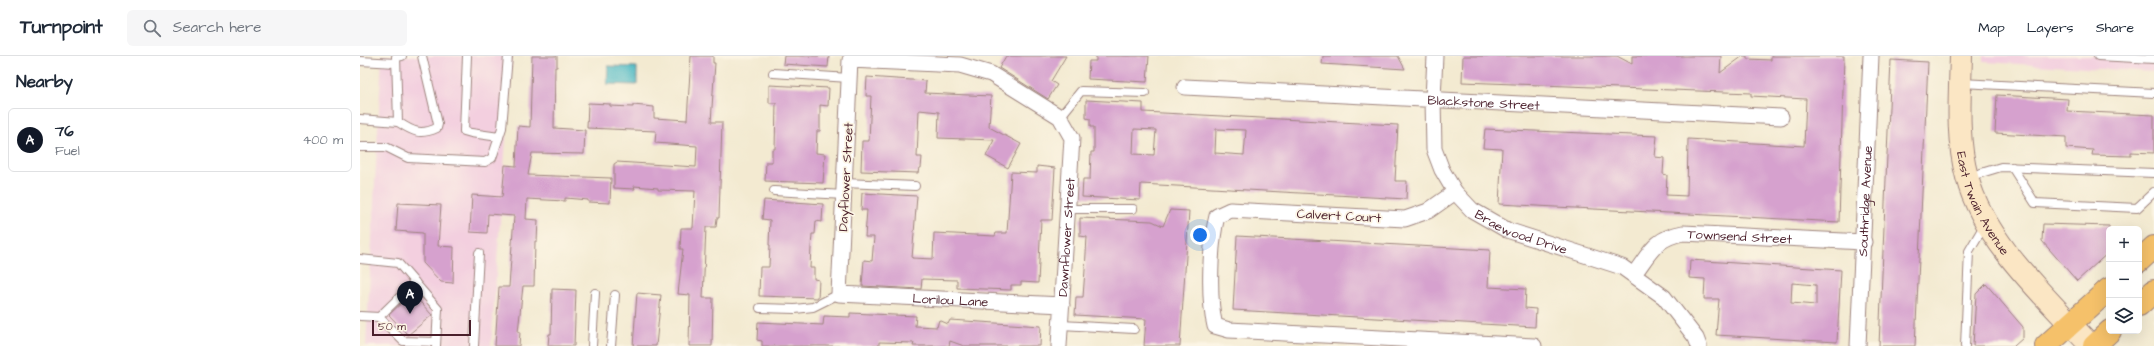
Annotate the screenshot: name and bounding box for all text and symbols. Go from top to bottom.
search box [127,10,407,46]
text: Turnpoint [20,14,103,41]
icon: search [141,17,163,39]
text: Search here [173,17,261,38]
text: Map [1978,18,2005,38]
text: Layers [2027,18,2074,38]
text: Share [2096,18,2134,38]
text: Nearby [16,70,73,94]
street label: Blackstone Street [1427,91,1541,115]
text: 76 [55,121,74,142]
street label: Dayflower Street [834,121,859,232]
text: A [26,131,34,149]
text: 400 m [302,131,343,149]
text: Fuel [55,142,80,160]
street label: Southridge Avenue [1854,145,1877,257]
street label: East Twain Avenue [1952,150,2013,259]
street label: Dawnflower Street [1054,176,1080,297]
street label: Calvert Court [1296,205,1383,227]
street label: Braewood Drive [1471,205,1570,259]
your location [1190,225,1210,245]
street label: Townsend Street [1687,225,1793,248]
map controls [2106,226,2142,334]
button: + [2106,226,2142,262]
button: − [2106,262,2142,298]
pin: A [397,281,423,314]
street label: Lorilou Lane [912,290,989,311]
button: layers [2106,298,2142,334]
scale bar [372,318,471,337]
text: 50 m [378,319,406,334]

